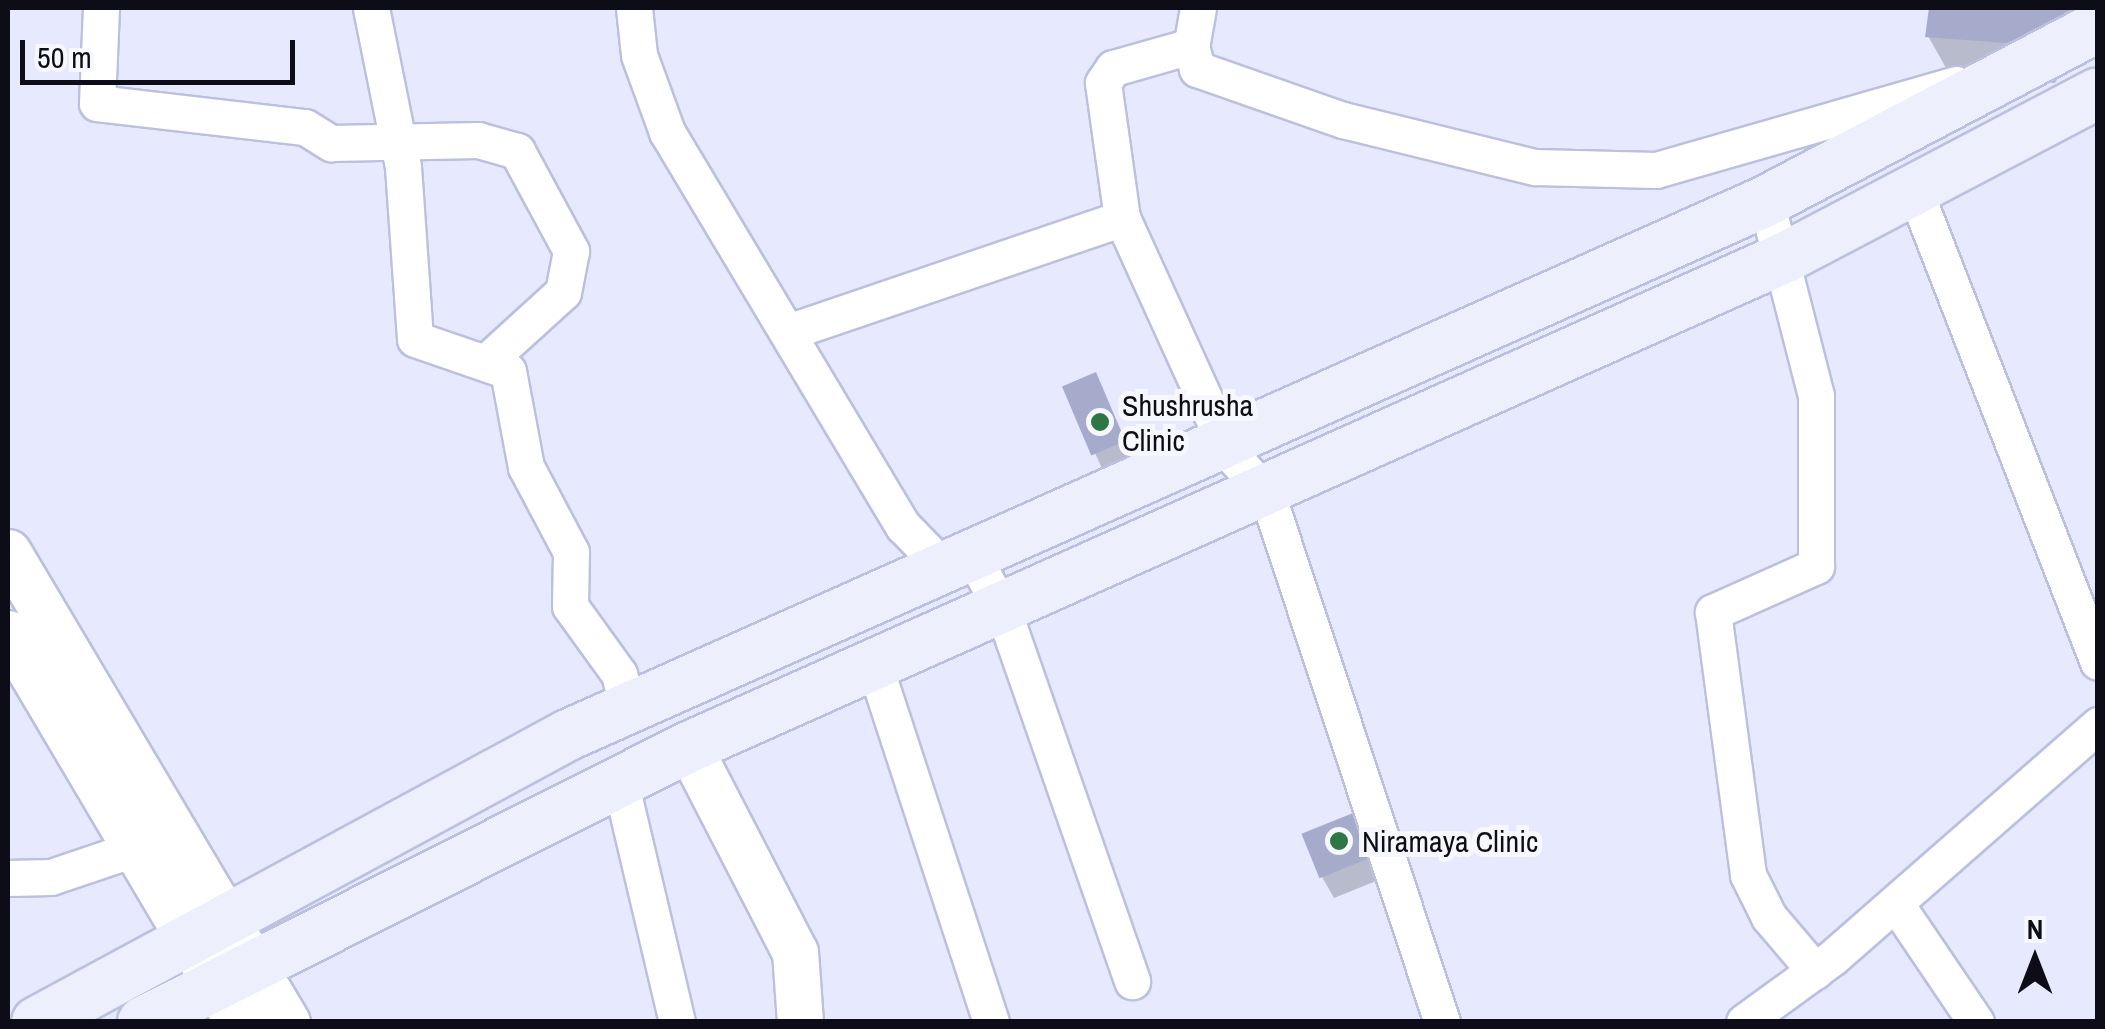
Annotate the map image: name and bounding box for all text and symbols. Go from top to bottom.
scale bar [25,20,300,82]
text: 50 m [37,37,92,77]
place label: Shushrusha Clinic [1122,387,1253,458]
marker: Shushrusha Clinic [1087,409,1113,435]
place label: Niramaya Clinic [1362,823,1538,859]
marker: Niramaya Clinic [1326,828,1352,854]
north arrow [1985,909,2085,1009]
text: N [2027,910,2043,948]

